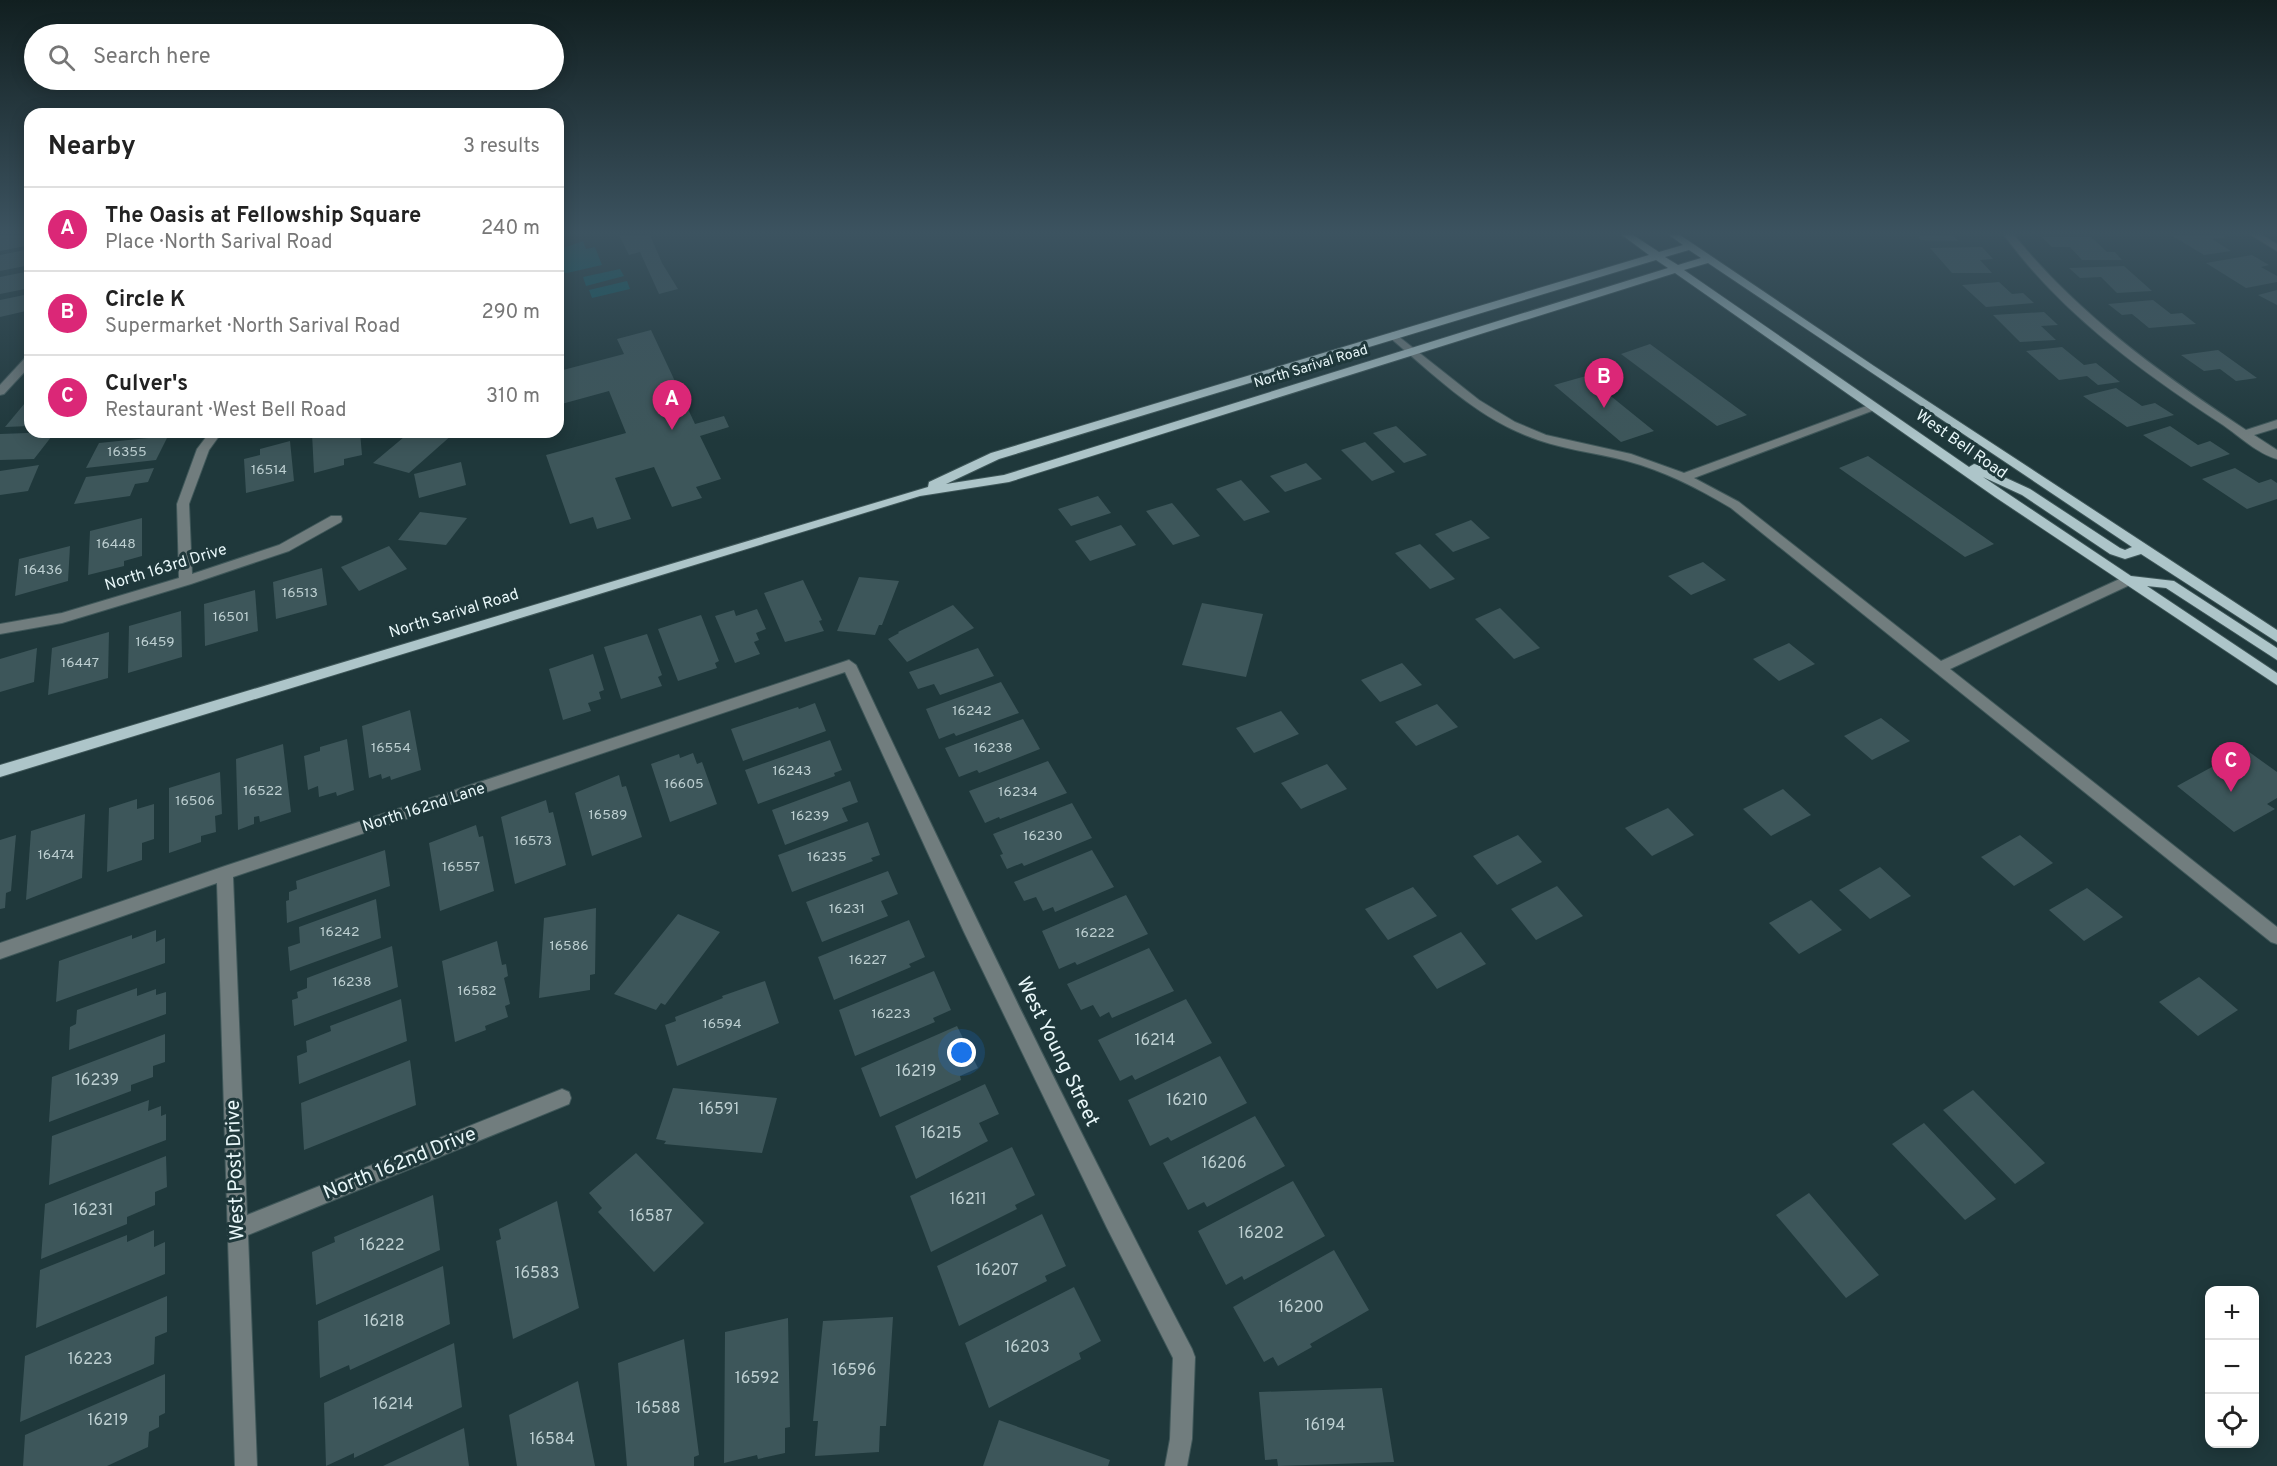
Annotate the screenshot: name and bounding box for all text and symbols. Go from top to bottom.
search box [24,24,564,90]
icon: search [45,41,78,74]
text: Search here [93,44,211,71]
text: Nearby [48,131,136,164]
text: 3 results [463,134,540,160]
text: The Oasis at Fellowship Square [105,203,421,230]
text: A [60,216,75,242]
text: 240 m [481,216,540,242]
text: Place · North Sarival Road [105,230,333,256]
text: Circle K [105,287,186,314]
text: B [61,300,74,326]
text: 290 m [482,300,540,326]
text: Supermarket · North Sarival Road [105,314,400,340]
street label: North Sarival Road [1252,342,1370,392]
pin: B [1584,358,1624,408]
text: Culver's [105,371,188,398]
pin: A [652,380,692,430]
text: C [61,384,74,410]
text: 310 m [486,384,540,410]
text: Restaurant · West Bell Road [105,398,346,424]
street label: West Bell Road [1911,406,2011,484]
house number: 16355 [107,444,147,461]
house number: 16514 [251,462,287,479]
house number: 16448 [96,536,136,553]
street label: North 163rd Drive [102,540,230,596]
house number: 16436 [23,562,63,579]
house number: 16513 [282,585,318,602]
street label: North Sarival Road [387,585,521,643]
house number: 16501 [213,609,249,626]
house number: 16459 [135,634,175,651]
house number: 16447 [61,655,99,672]
house number: 16242 [952,703,992,720]
house number: 16554 [371,740,411,757]
house number: 16238 [973,740,1013,757]
pin: C [2212,742,2250,792]
house number: 16243 [772,763,812,780]
house number: 16605 [664,776,704,793]
street label: North 162nd Lane [360,779,488,837]
house number: 16522 [243,783,283,800]
house number: 16234 [998,784,1038,801]
house number: 16506 [175,793,215,810]
house number: 16589 [589,807,627,824]
house number: 16239 [791,808,829,825]
house number: 16230 [1023,828,1063,845]
house number: 16573 [514,833,552,850]
house number: 16474 [38,847,74,864]
house number: 16235 [807,849,847,866]
house number: 16557 [442,859,480,876]
house number: 16231 [829,901,865,918]
house number: 16242 [320,924,360,941]
house number: 16222 [1075,925,1115,942]
house number: 16586 [549,938,589,955]
house number: 16227 [849,952,887,969]
street label: West Young Street [1009,973,1105,1131]
house number: 16238 [332,974,372,991]
house number: 16582 [457,983,497,1000]
house number: 16223 [871,1006,911,1023]
house number: 16594 [702,1016,742,1033]
house number: 16214 [1135,1031,1176,1051]
your location [947,1038,976,1067]
house number: 16219 [896,1062,936,1082]
house number: 16239 [75,1071,119,1091]
house number: 16210 [1166,1091,1208,1111]
street label: West Post Drive [221,1099,251,1241]
house number: 16591 [699,1100,739,1120]
street label: North 162nd Drive [320,1121,480,1207]
house number: 16215 [920,1124,962,1144]
house number: 16206 [1201,1154,1247,1174]
house number: 16211 [949,1190,987,1210]
house number: 16231 [73,1201,113,1221]
house number: 16587 [629,1207,673,1227]
house number: 16202 [1238,1224,1284,1244]
house number: 16222 [360,1236,404,1256]
house number: 16207 [975,1261,1019,1281]
house number: 16583 [515,1264,559,1284]
map controls [2205,1286,2259,1448]
button: + [2205,1286,2259,1340]
house number: 16200 [1278,1298,1324,1318]
house number: 16218 [363,1312,405,1332]
house number: 16203 [1004,1338,1050,1358]
button: − [2205,1340,2259,1394]
house number: 16223 [68,1350,112,1370]
house number: 16596 [832,1361,876,1381]
house number: 16592 [735,1369,779,1389]
button: locate [2205,1394,2259,1448]
house number: 16214 [373,1395,414,1415]
house number: 16588 [635,1399,681,1419]
house number: 16219 [88,1411,128,1431]
house number: 16194 [1305,1416,1346,1436]
house number: 16584 [529,1430,575,1450]

